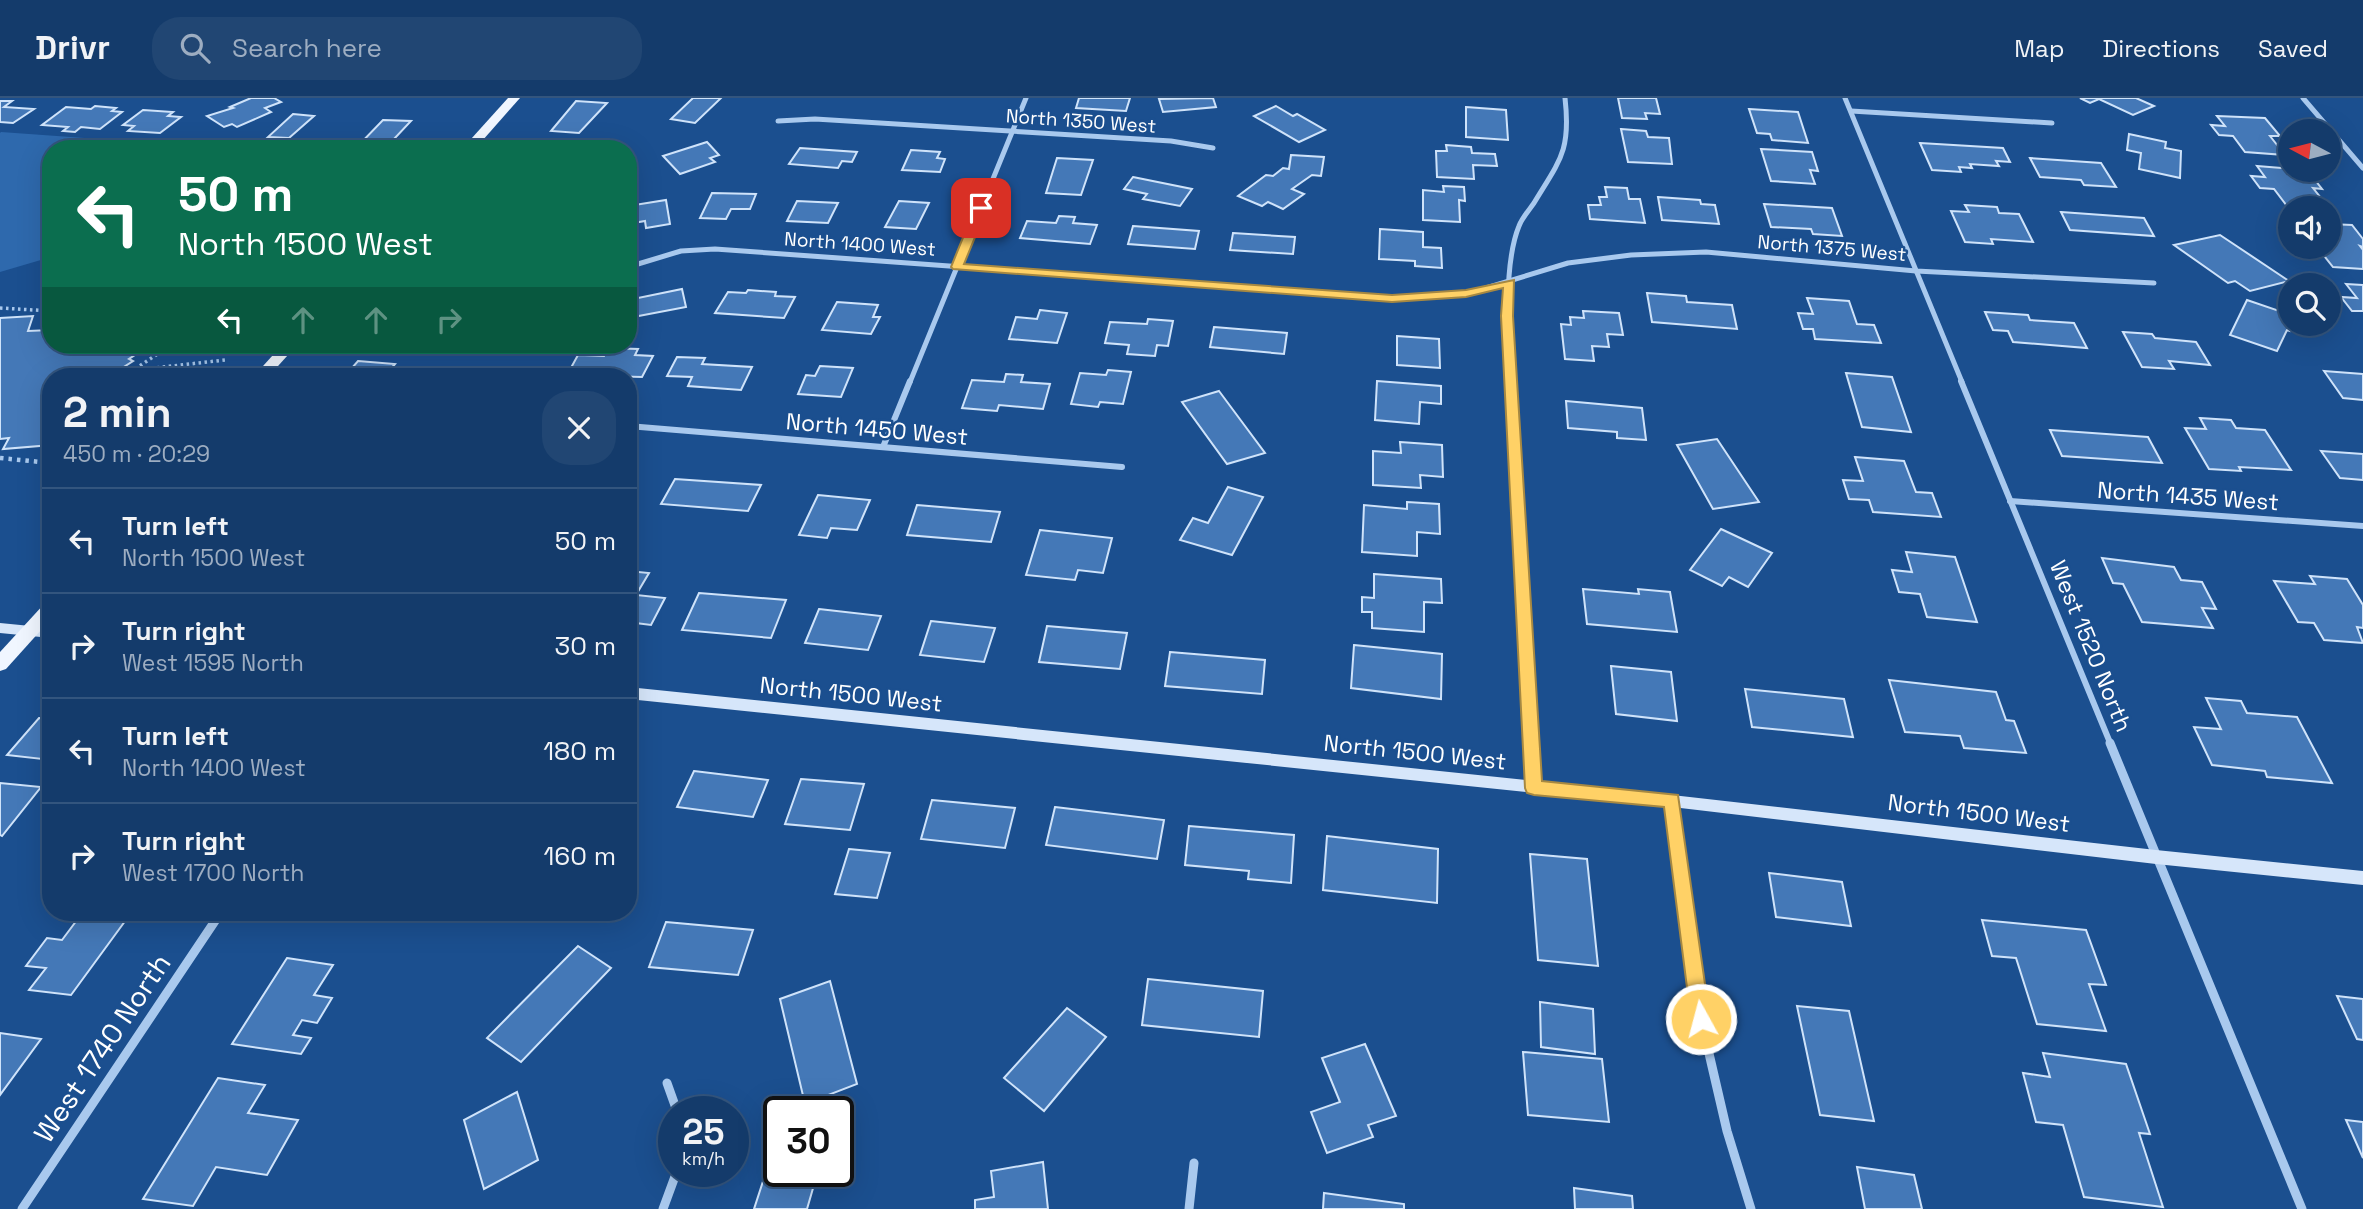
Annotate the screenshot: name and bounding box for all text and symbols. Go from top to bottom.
search box [152,17,642,80]
text: Drivr [35,27,110,69]
icon: search [176,29,214,67]
text: Search here [232,31,382,65]
text: Map [2014,33,2064,64]
text: Directions [2102,33,2220,64]
text: Saved [2258,33,2328,64]
street label: North 1350 West [1005,103,1157,139]
north arrow [2278,119,2342,182]
map controls [2278,119,2341,336]
text: 50 m [178,163,293,225]
icon: left [63,168,154,259]
pin [951,178,1011,238]
icon: arrive [962,189,1000,227]
button: sound [2278,196,2341,259]
text: North 1500 West [178,224,433,264]
street label: North 1400 West [783,226,937,262]
street label: North 1375 West [1757,229,1907,267]
button: search [2278,273,2341,336]
icon: left [211,301,249,339]
icon: ahead [284,301,322,339]
icon: ahead [357,301,395,339]
icon: right [430,301,468,339]
text: 2 min [63,386,172,439]
button: close [542,391,616,465]
street label: North 1450 West [785,406,969,452]
text: 450 m · 20:29 [63,439,210,469]
street label: North 1435 West [2096,475,2280,517]
text: Turn left [122,509,229,543]
icon: left [63,522,101,560]
text: 50 m [555,524,616,558]
text: North 1500 West [122,543,305,573]
street label: West 1520 North [2043,556,2139,736]
text: Turn right [122,614,246,648]
icon: right [63,627,101,665]
text: 30 m [555,629,616,663]
text: West 1595 North [122,648,304,678]
street label: North 1500 West [758,670,944,718]
text: Turn left [122,719,229,753]
street label: North 1500 West [1322,728,1508,776]
icon: left [63,732,101,770]
text: 180 m [543,734,616,768]
text: North 1400 West [122,753,306,783]
street label: North 1500 West [1886,787,2072,839]
text: Turn right [122,824,246,858]
icon: right [63,837,101,875]
text: 160 m [544,839,616,873]
text: West 1700 North [122,858,304,888]
street label: West 1740 North [26,947,178,1149]
position arrow [1664,982,1738,1056]
speed limit sign: 30 [763,1096,854,1187]
text: 25 [683,1110,724,1154]
text: km/h [682,1147,725,1170]

